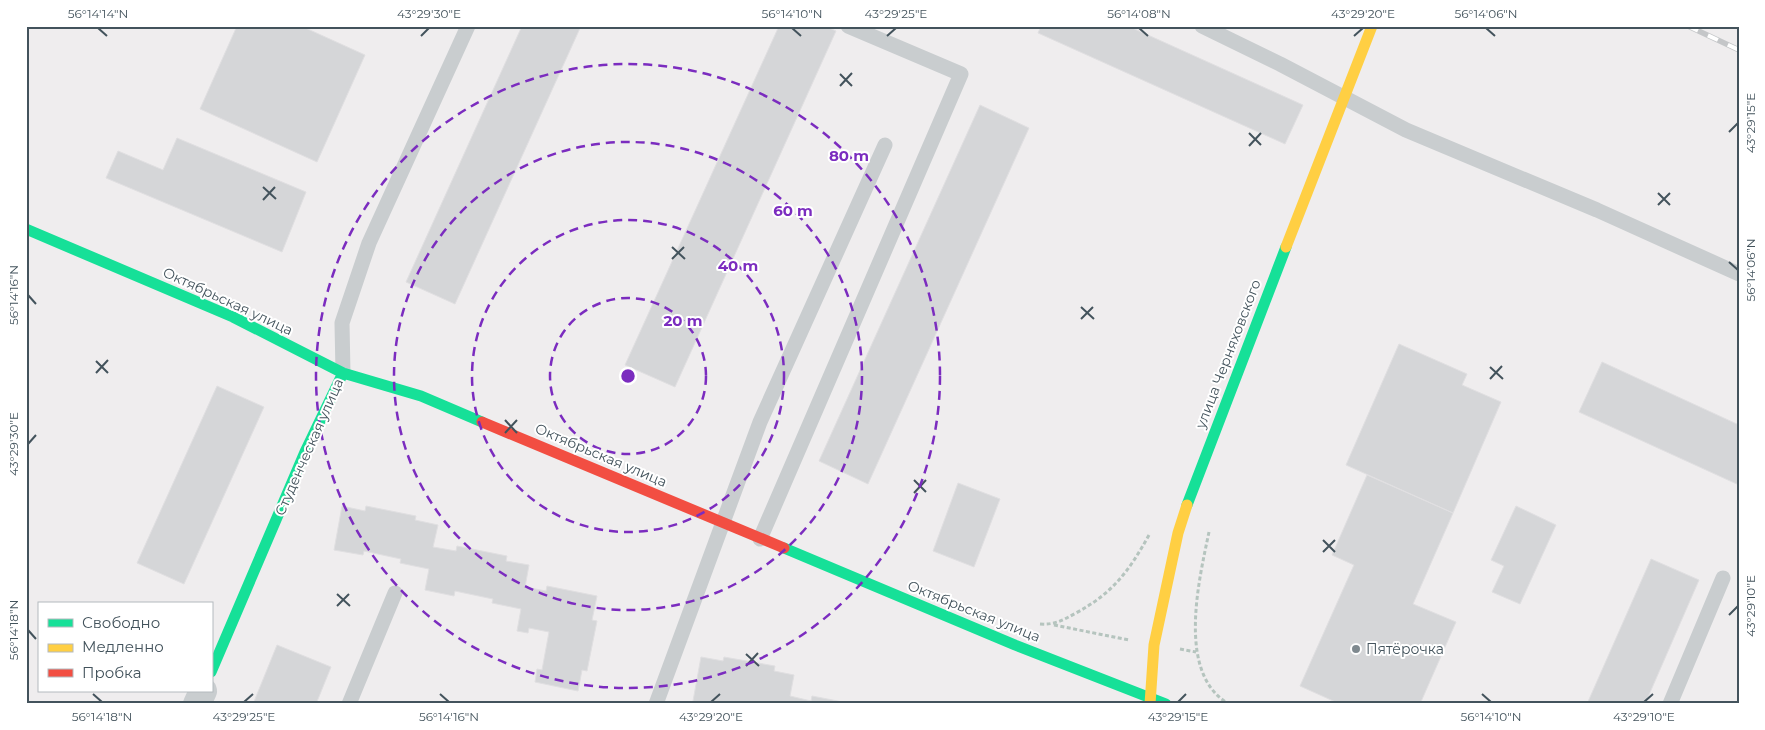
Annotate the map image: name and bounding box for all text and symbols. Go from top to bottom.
text: 56°14'14"N [68,6,128,21]
text: 43°29'30"E [397,6,461,21]
text: 56°14'10"N [762,6,822,21]
text: 43°29'25"E [865,6,927,21]
text: 56°14'08"N [1107,6,1171,21]
text: 43°29'20"E [1331,6,1395,21]
text: 56°14'06"N [1454,6,1518,21]
text: 43°29'15"E [1743,93,1758,153]
text: 80 m [829,146,869,165]
text: 60 m [773,201,813,220]
text: 56°14'06"N [1743,238,1758,302]
text: 40 m [718,256,758,275]
street label: Октябрьская улица [160,263,296,339]
text: 56°14'16"N [6,265,21,325]
street label: улица Черняховского [1191,277,1265,432]
text: 20 m [663,311,703,330]
centre of rings [619,367,637,385]
street label: Студенческая улица [271,376,347,518]
text: 43°29'30"E [6,412,21,476]
street label: Октябрьская улица [532,419,670,491]
text: 43°29'10"E [1743,575,1758,637]
street label: Октябрьская улица [905,576,1043,646]
text: 56°14'18"N [6,600,21,660]
legend [38,602,212,692]
text: Свободно [82,613,160,632]
text: Медленно [82,637,164,656]
place label: Пятёрочка [1366,640,1444,658]
marker: Пятёрочка [1350,643,1362,655]
text: Пробка [82,663,141,682]
text: 56°14'18"N [72,709,132,724]
text: 43°29'25"E [213,709,275,724]
text: 56°14'16"N [419,709,479,724]
text: 43°29'20"E [679,709,743,724]
text: 43°29'15"E [1148,709,1208,724]
text: 56°14'10"N [1461,709,1521,724]
text: 43°29'10"E [1613,709,1675,724]

